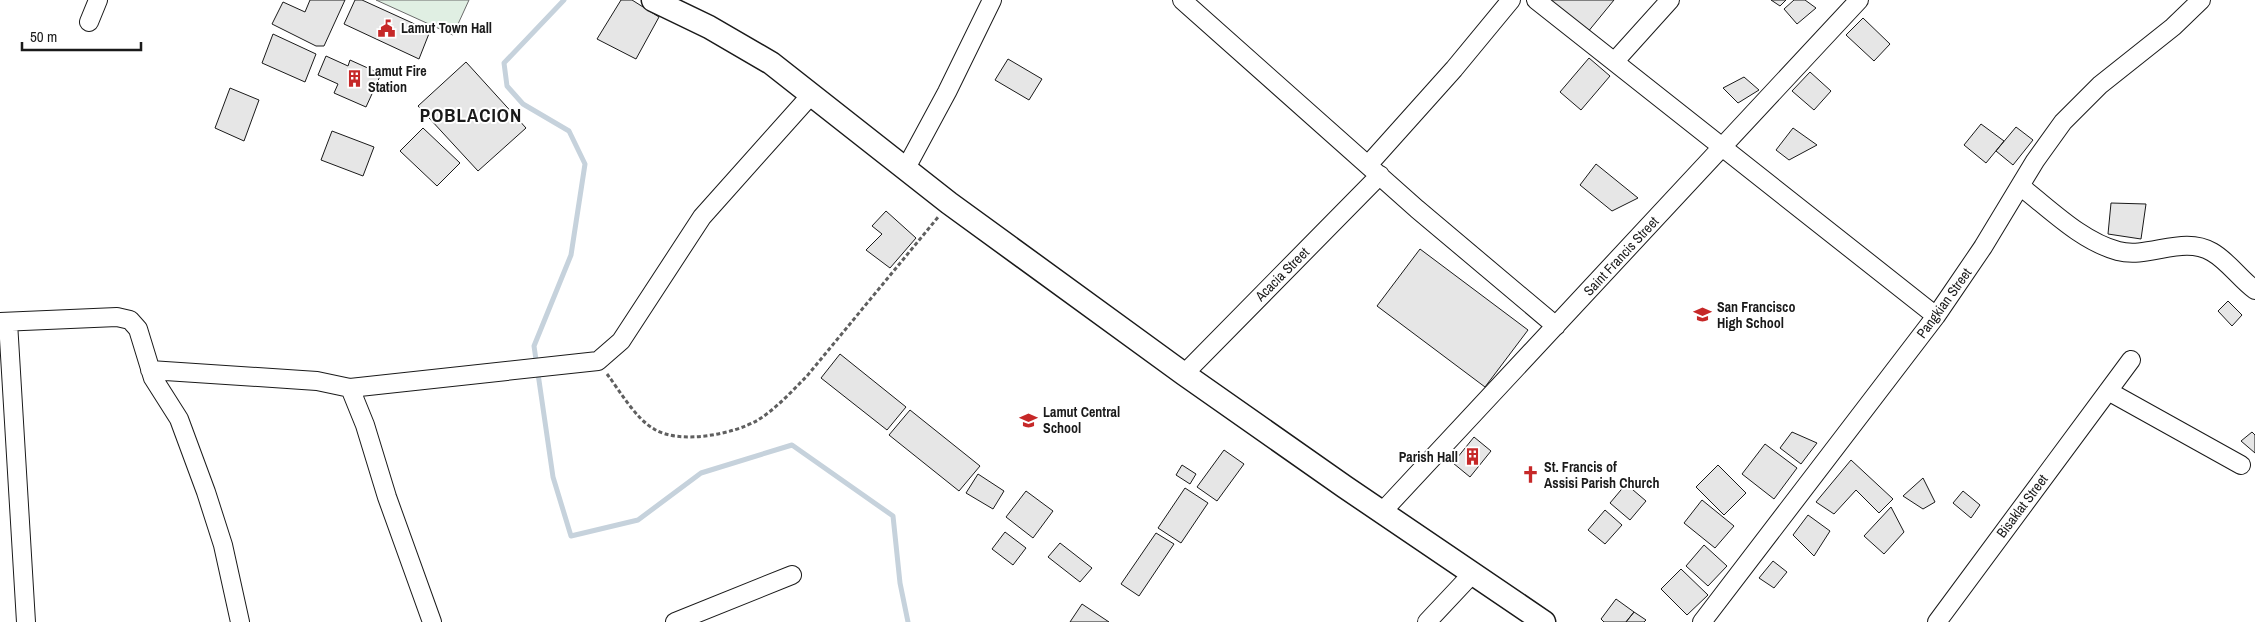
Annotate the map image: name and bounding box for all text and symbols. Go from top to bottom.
public building icon: Lamut Town Hall [377,18,397,38]
place label: Lamut Town Hall [401,19,492,37]
scale bar [22,20,141,52]
text: 50 m [30,26,57,47]
place label: Lamut Fire Station [368,62,427,96]
building icon: Lamut Fire Station [344,69,364,89]
district label: POBLACION [420,102,522,128]
street label: Saint Francis Street [1580,213,1662,299]
street label: Acacia Street [1251,243,1313,305]
street label: Pangkian Street [1913,264,1975,342]
place label: San Francisco High School [1717,298,1795,332]
school or university icon: San Francisco High School [1693,305,1713,325]
place label: Lamut Central School [1043,403,1120,437]
school or university icon: Lamut Central School [1019,410,1039,430]
building icon: Parish Hall [1462,447,1482,467]
place label: Parish Hall [1399,448,1458,466]
place label: St. Francis of Assisi Parish Church [1544,458,1660,492]
church icon: St. Francis of Assisi Parish Church [1520,465,1540,485]
street label: Bisaklat Street [1992,471,2052,541]

